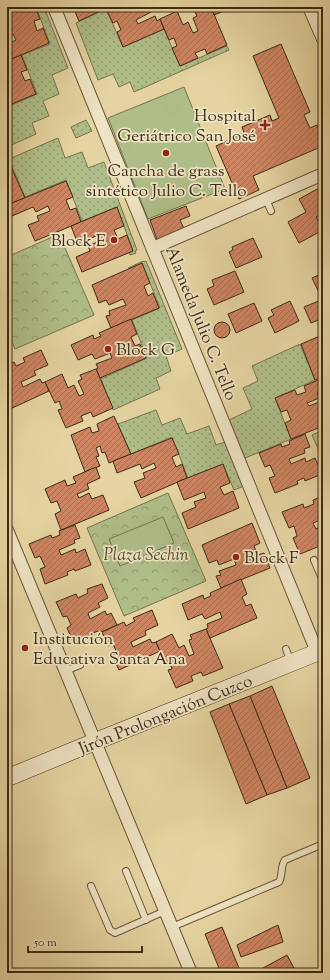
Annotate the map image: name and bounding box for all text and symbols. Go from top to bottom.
place label: Hospital Geriátrico San José [117,105,256,149]
marker: Hospital Geriátrico San José [259,119,271,131]
marker: Cancha de grass sintético Julio C. Tello [161,148,171,158]
place label: Cancha de grass sintético Julio C. Tello [85,160,247,204]
place label: Block E [51,230,106,254]
marker: Block E [109,235,119,245]
street label: Alameda Julio C. Tello [158,243,242,404]
place label: Block G [116,339,175,363]
marker: Block G [103,344,113,354]
park label: Plaza Sechin [103,544,189,568]
place label: Block F [244,547,299,571]
marker: Block F [231,552,241,562]
place label: Institución Educativa Santa Ana [33,628,186,672]
marker: Institución Educativa Santa Ana [20,643,30,653]
street label: Jirón Prolongación Cuzco [74,670,256,762]
scale bar [28,928,142,954]
text: 50 m [33,934,57,952]

